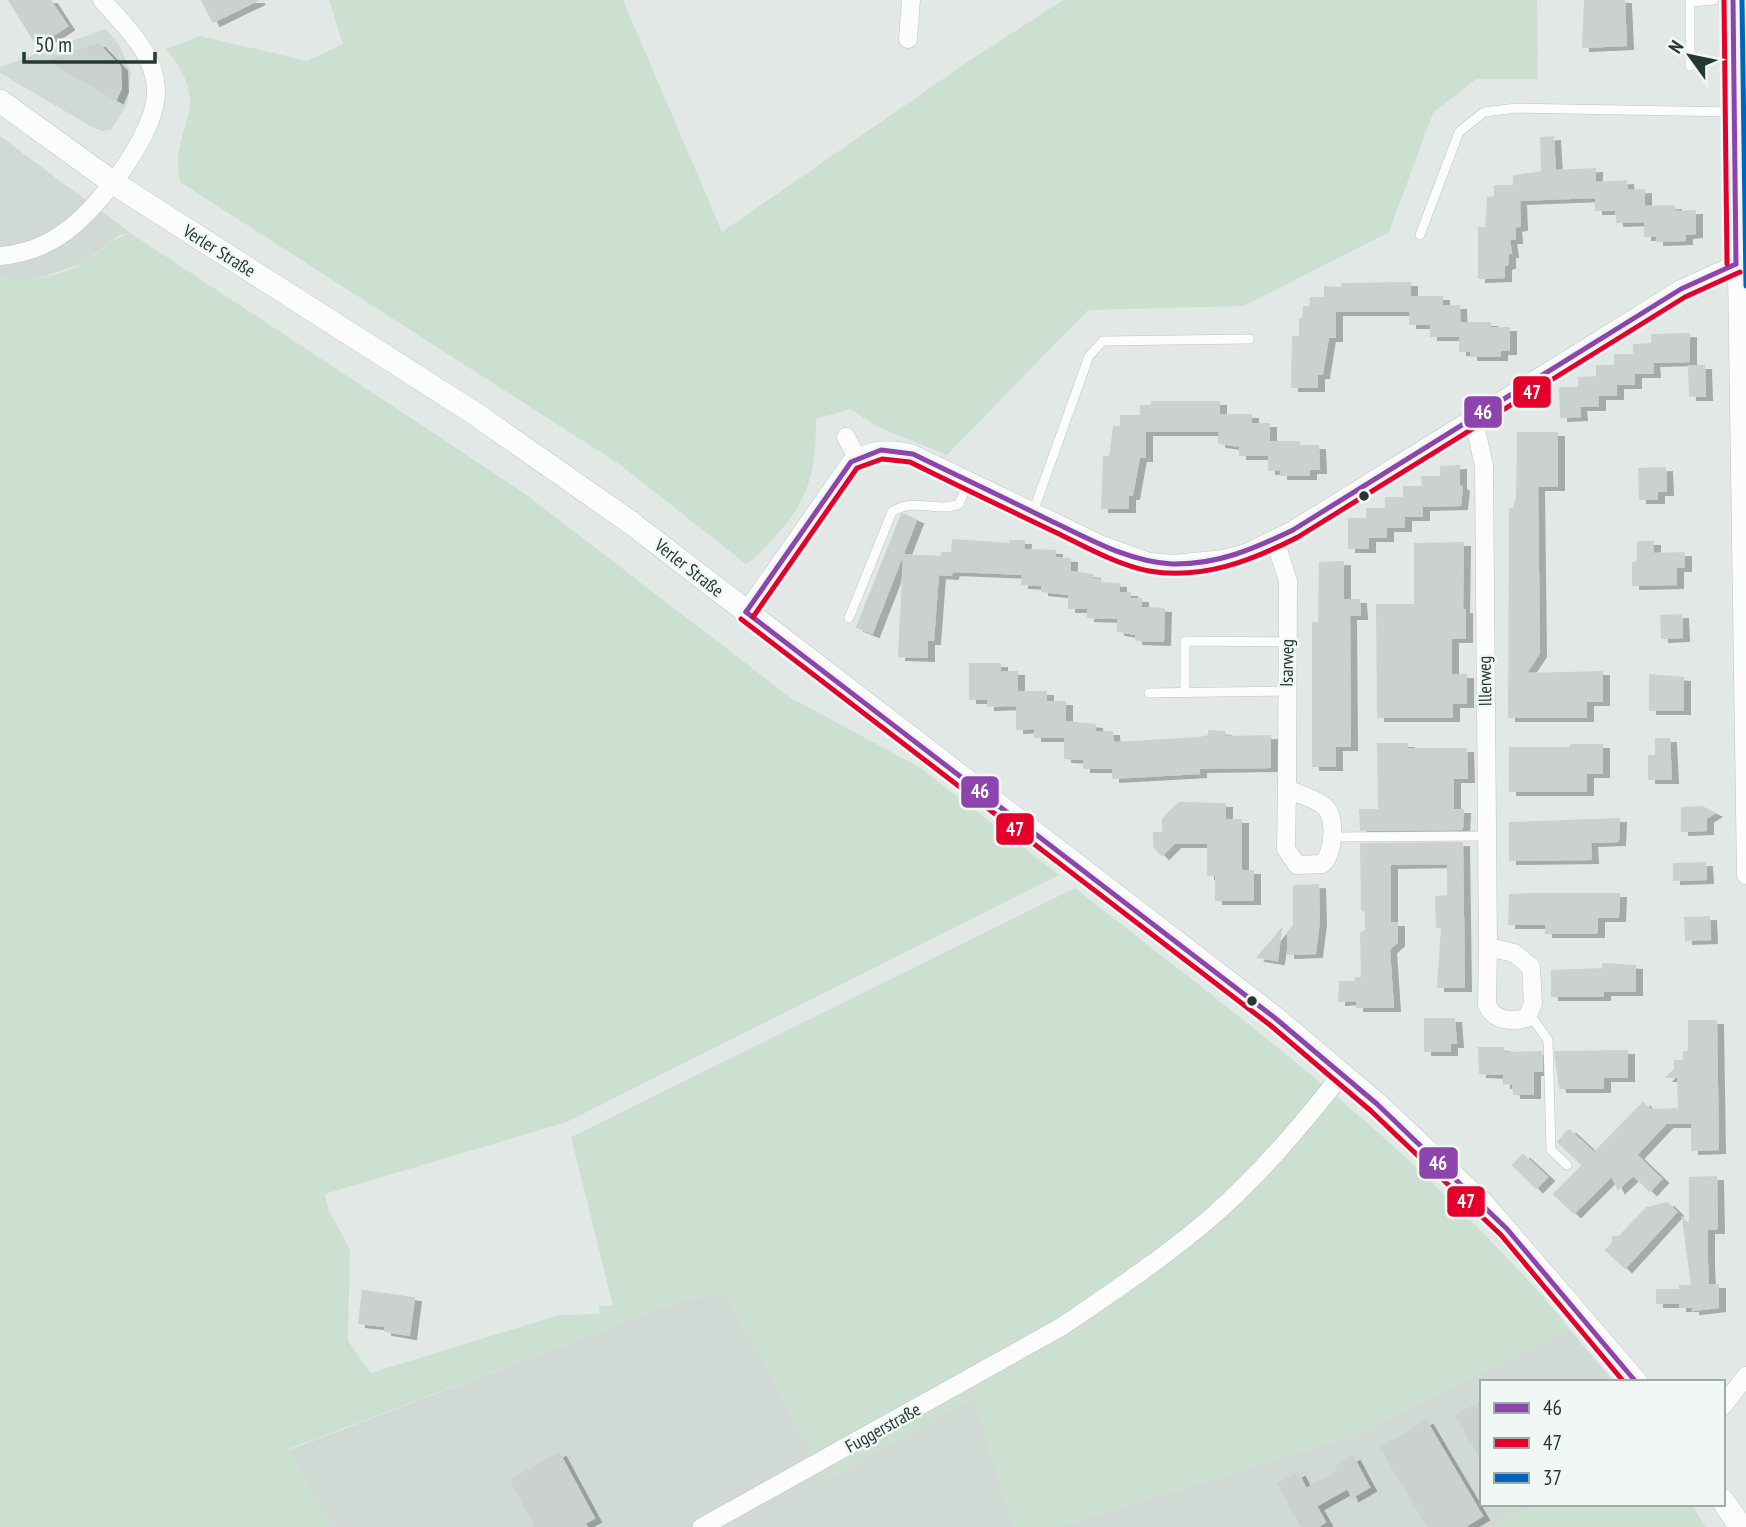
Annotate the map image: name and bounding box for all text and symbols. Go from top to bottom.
scale bar [24,21,156,65]
north arrow [1655,21,1725,91]
text: 50 m [35,31,72,58]
text: N [1663,36,1689,58]
street label: Verler Straße [178,219,260,282]
line badge: 47 [1512,375,1552,409]
text: 47 [1523,380,1541,404]
line badge: 46 [1463,395,1503,429]
text: 46 [1474,400,1492,424]
unlabelled marker [1357,489,1371,503]
street label: Verler Straße [649,533,728,602]
street label: Isarweg [1275,639,1298,687]
street label: Illerweg [1473,656,1496,706]
line badge: 46 [960,775,1000,809]
text: 46 [971,779,989,803]
line badge: 47 [995,812,1035,846]
text: 47 [1006,817,1024,841]
unlabelled marker [1245,994,1259,1008]
line badge: 46 [1418,1146,1459,1180]
text: 46 [1429,1151,1447,1175]
line badge: 47 [1446,1185,1486,1218]
text: 47 [1457,1189,1475,1213]
legend [1480,1380,1725,1506]
text: 46 [1543,1394,1562,1421]
street label: Fuggerstraße [841,1397,924,1458]
text: 47 [1543,1429,1562,1456]
text: 37 [1543,1464,1562,1491]

